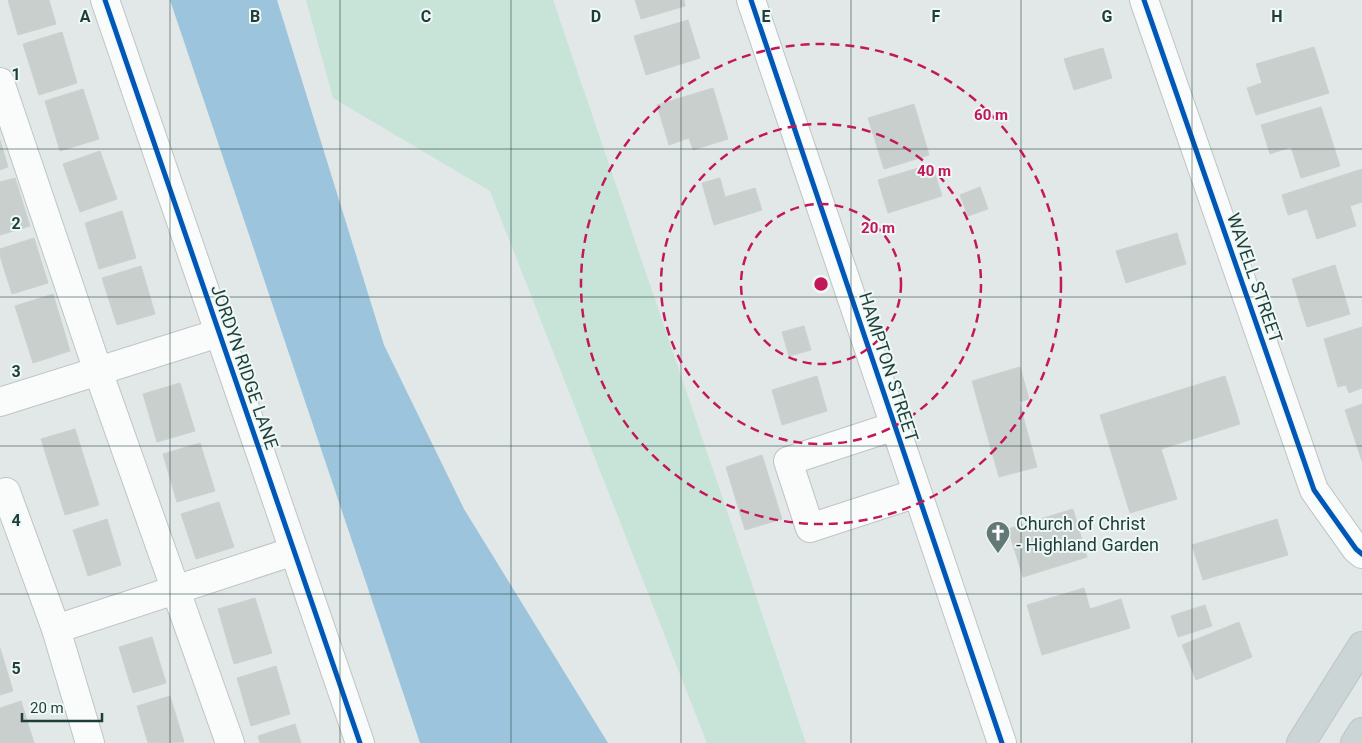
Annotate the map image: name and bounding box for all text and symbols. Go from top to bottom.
text: A [80,7,91,26]
text: B [250,7,260,26]
text: C [421,7,431,26]
text: D [591,7,601,26]
text: E [762,7,771,26]
text: F [932,7,941,26]
text: G [1102,7,1113,26]
text: H [1271,7,1283,26]
text: 1 [11,65,21,84]
text: 60 m [974,106,1008,124]
text: 40 m [917,162,951,180]
street label: WAVELL STREET [1223,210,1287,346]
text: 2 [11,214,21,233]
text: 20 m [861,219,895,237]
centre of rings [812,275,830,293]
street label: JORDYN RIDGE LANE [207,282,283,452]
street label: HAMPTON STREET [855,290,923,445]
text: 3 [11,362,21,381]
text: 4 [11,511,21,530]
place label: Church of Christ - Highland Garden [1016,513,1159,555]
church icon: Church of Christ - Highland Garden [985,520,1011,554]
text: 5 [11,659,21,678]
scale bar [22,690,102,722]
text: 20 m [30,699,64,717]

